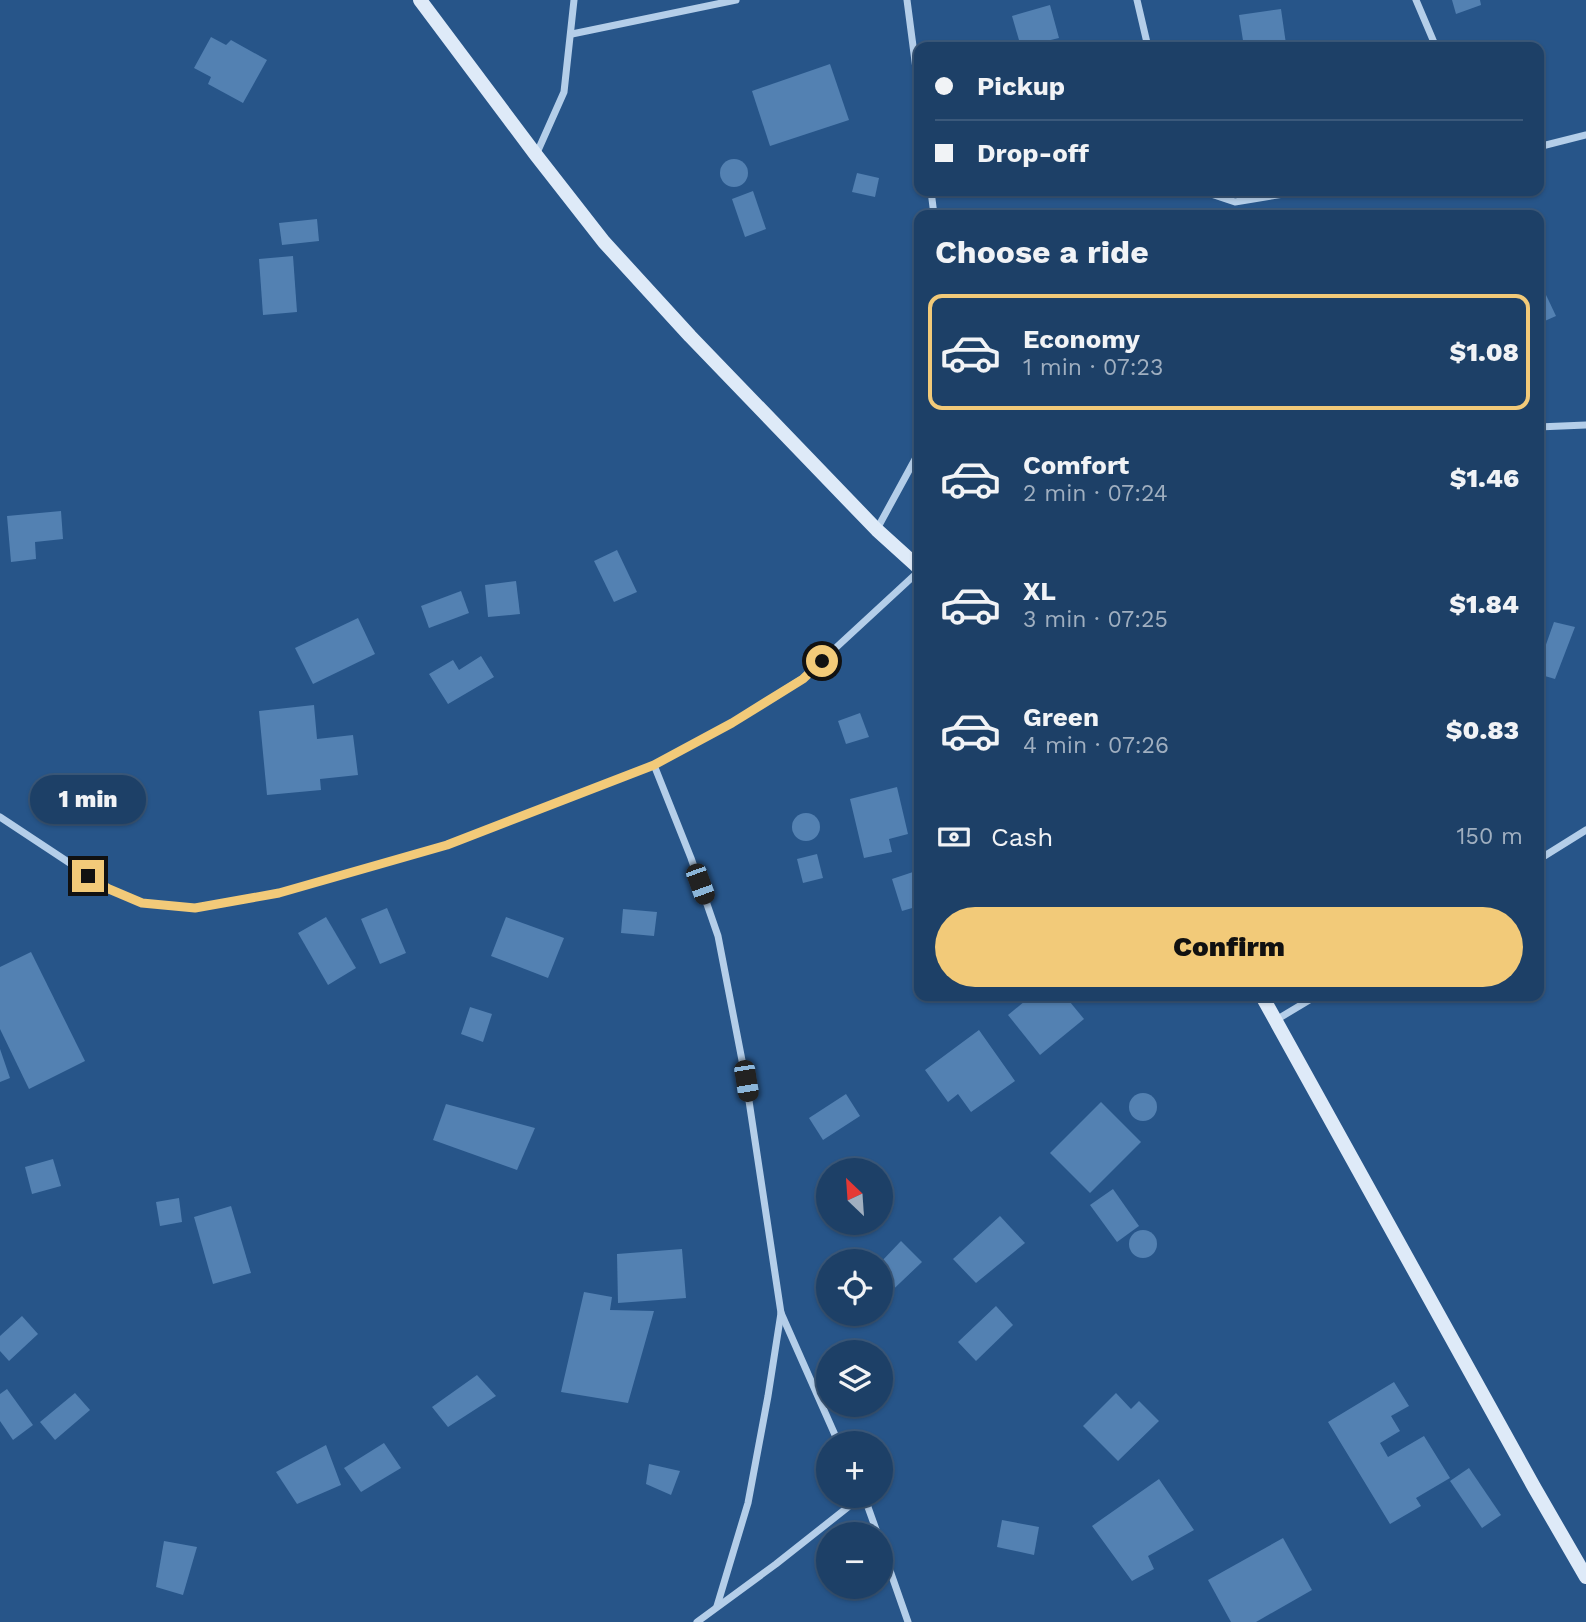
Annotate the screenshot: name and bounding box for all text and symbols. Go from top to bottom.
text: Pickup [977,71,1065,101]
text: Drop-off [977,138,1089,168]
text: Choose a ride [935,233,1149,271]
icon: car [939,321,1002,384]
text: Economy [1023,324,1140,354]
text: $1.08 [1450,337,1519,367]
text: 1 min · 07:23 [1023,354,1163,381]
icon: car [939,447,1002,510]
text: Comfort [1023,450,1129,480]
text: $1.46 [1450,463,1519,493]
text: 2 min · 07:24 [1023,480,1168,507]
icon: car [939,573,1002,636]
text: XL [1023,576,1056,606]
text: $1.84 [1449,589,1519,619]
text: 3 min · 07:25 [1023,606,1168,633]
route start [806,645,838,677]
icon: car [939,699,1002,762]
text: Green [1023,702,1099,732]
text: $0.83 [1446,715,1519,745]
text: 4 min · 07:26 [1023,732,1169,759]
callout: 1 min [30,774,146,824]
text: 1 min [58,786,118,813]
icon: cash [935,818,973,856]
text: Cash [991,822,1053,852]
text: 150 m [1457,823,1523,850]
route end [72,860,104,892]
car [683,861,718,907]
button: Confirm [935,907,1523,987]
car [733,1059,760,1103]
north arrow [816,1158,892,1236]
map controls [816,1158,893,1599]
button: locate [816,1249,893,1326]
button: layers [816,1340,893,1417]
button: + [816,1431,893,1508]
button: − [816,1522,893,1599]

